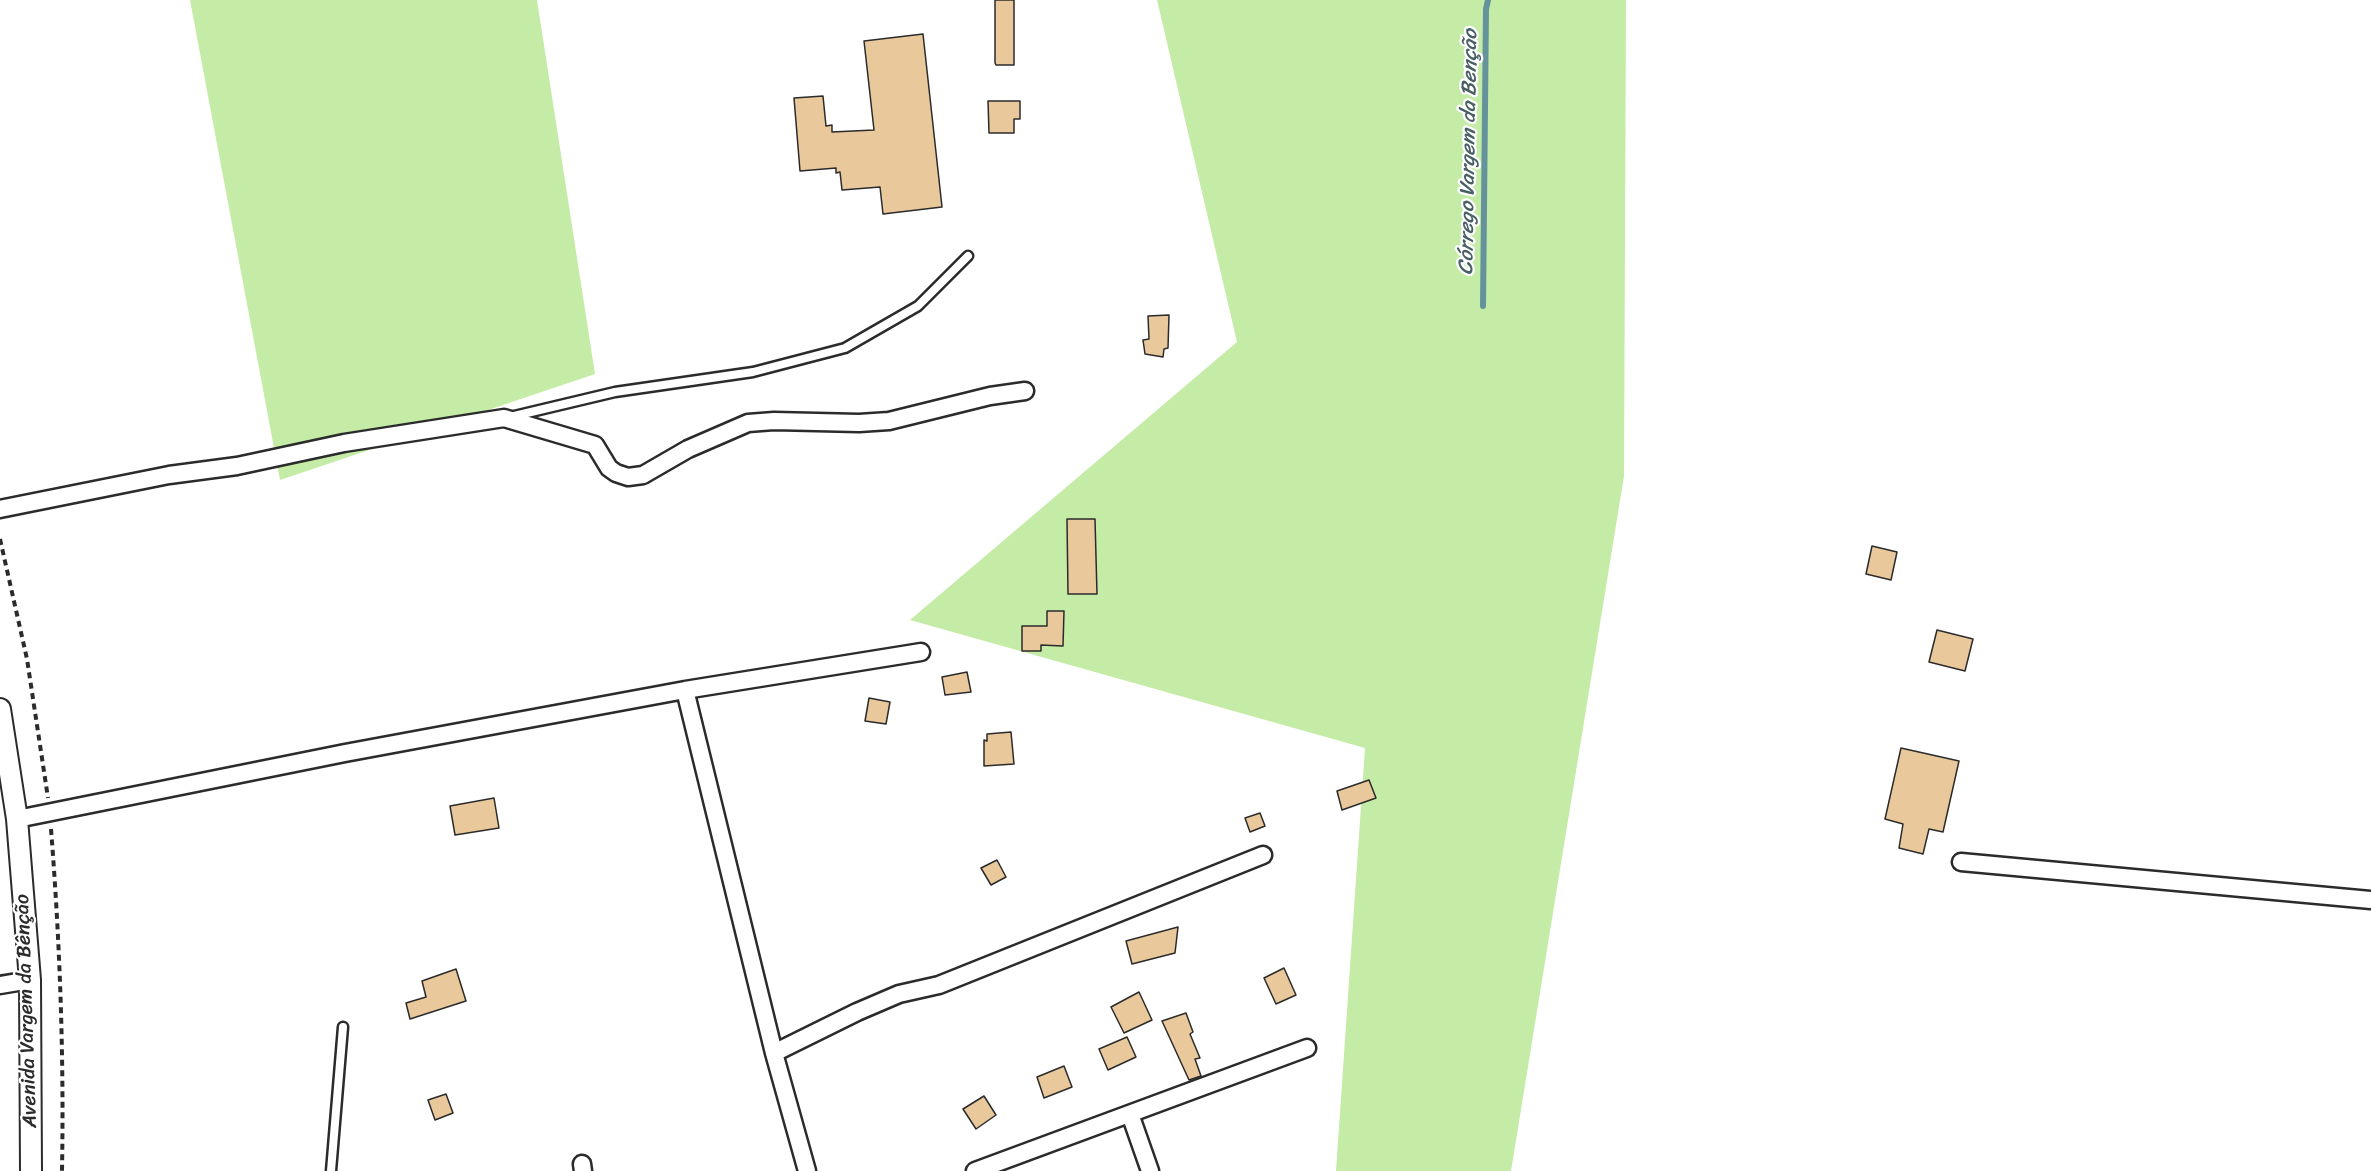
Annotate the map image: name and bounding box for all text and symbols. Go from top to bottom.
water label: Córrego Vargem da Benção [1454,29,1484,275]
street label: Avenida Vargem da Bênção [11,894,43,1128]

